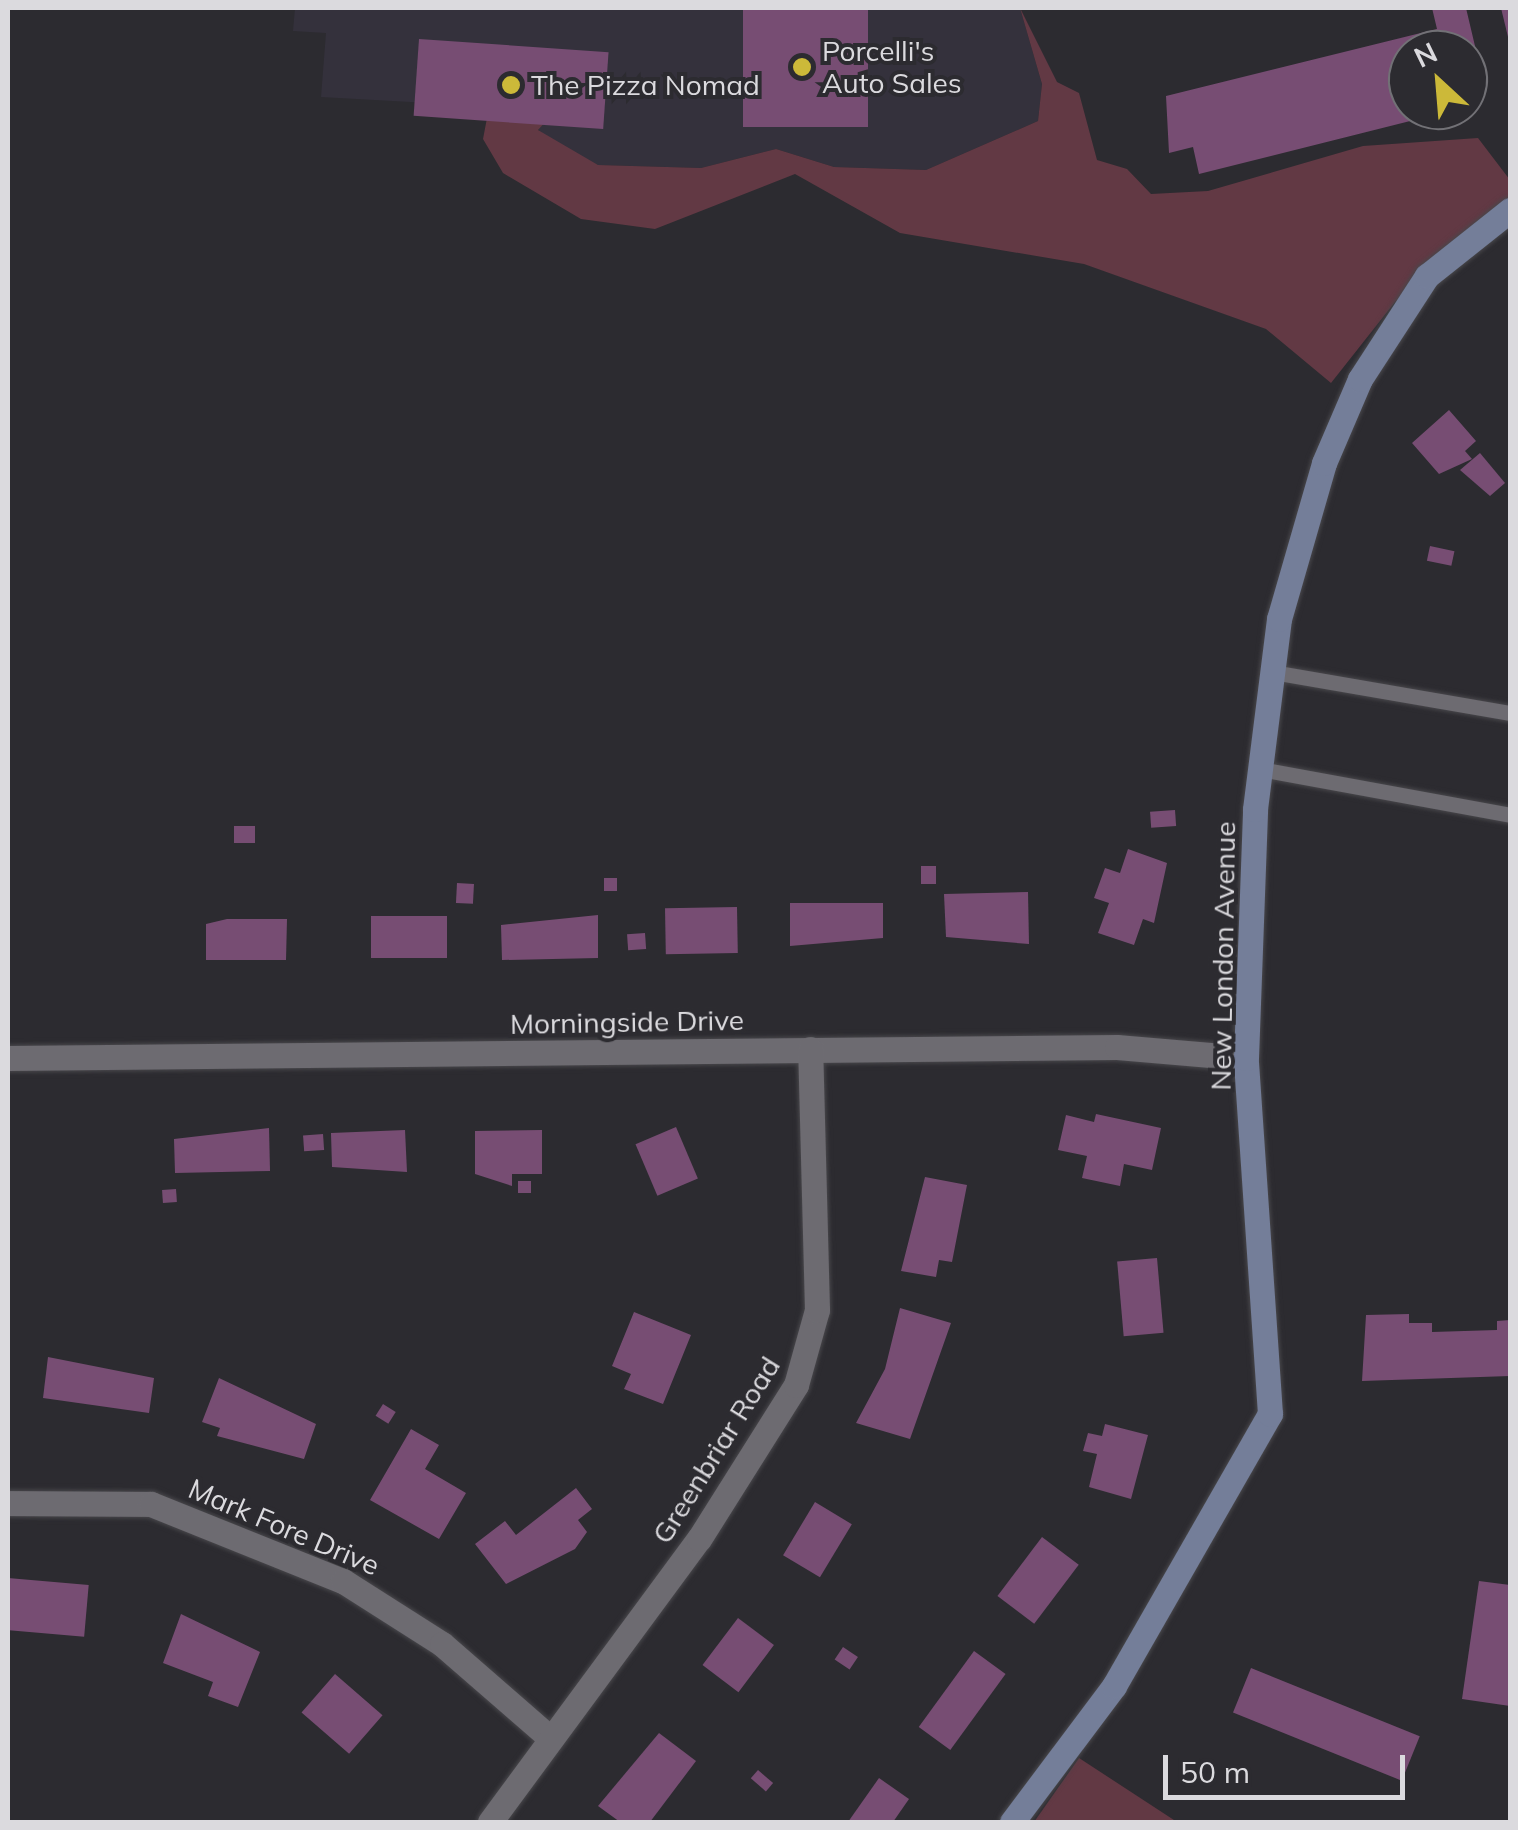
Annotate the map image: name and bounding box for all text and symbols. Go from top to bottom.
north arrow [1388,30,1488,130]
place label: Porcelli's Auto Sales [822,34,962,100]
text: N [1408,34,1443,75]
marker: Porcelli's Auto Sales [791,56,813,78]
place label: The Pizza Nomad [531,68,760,102]
marker: The Pizza Nomad [500,74,522,96]
street label: New London Avenue [1204,821,1242,1091]
street label: Morningside Drive [510,1003,744,1041]
street label: Greenbriar Road [645,1350,787,1550]
street label: Mark Fore Drive [184,1472,384,1582]
scale bar [1168,1735,1410,1797]
text: 50 m [1180,1753,1250,1791]

